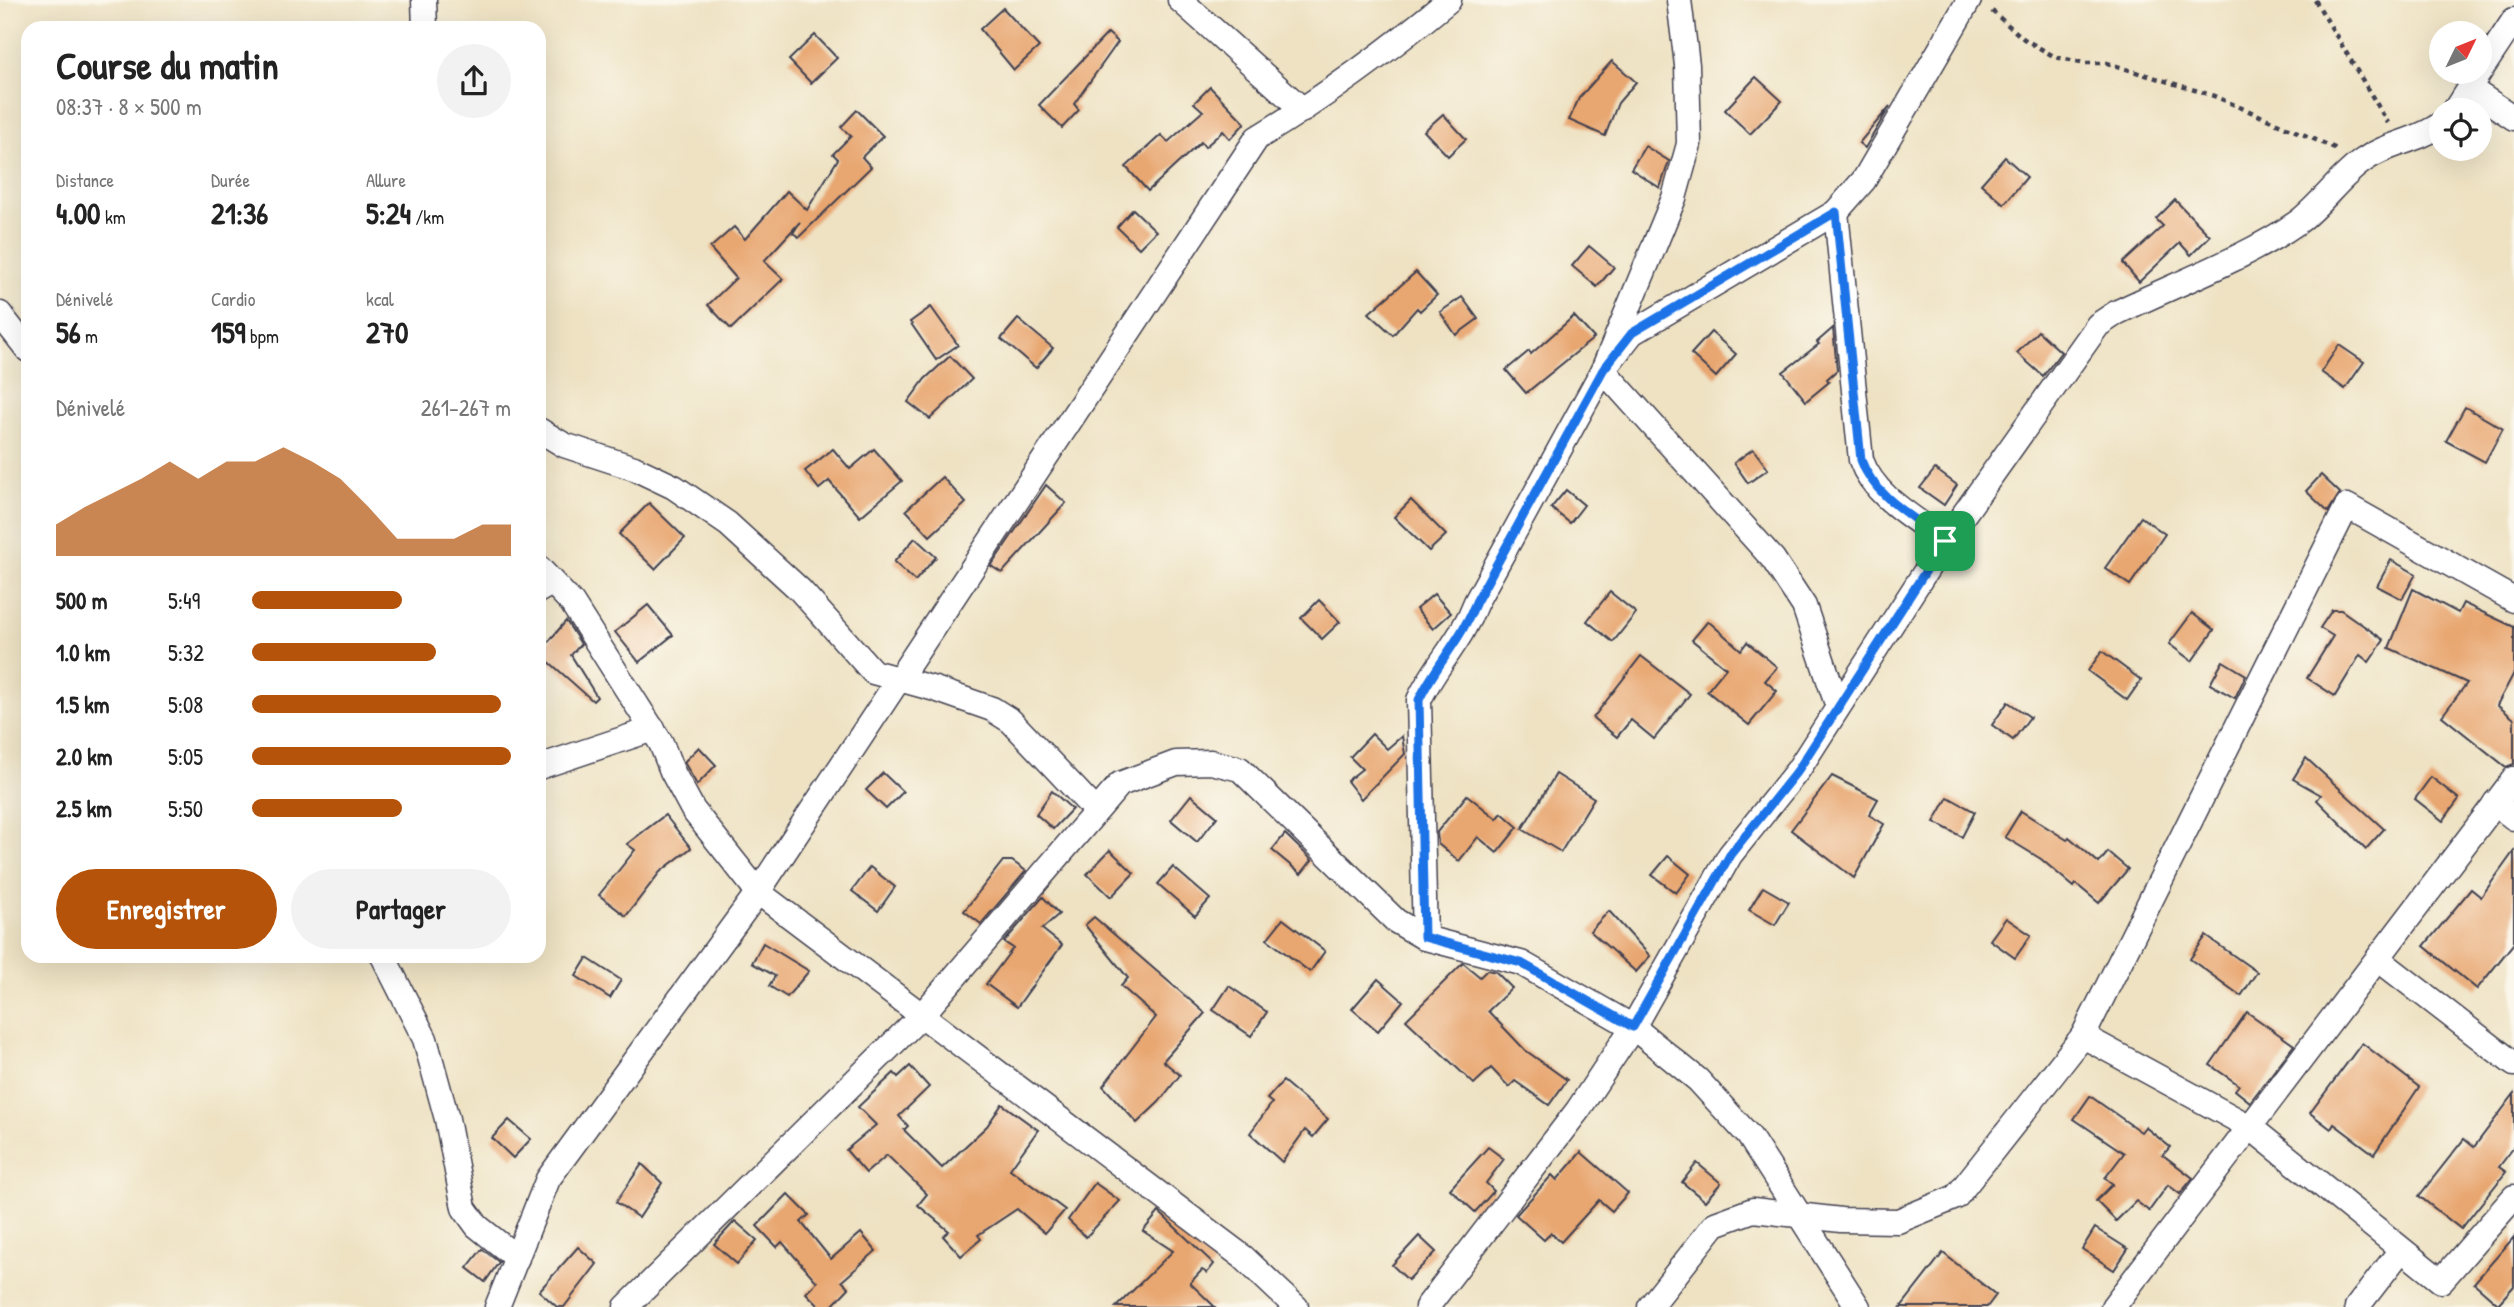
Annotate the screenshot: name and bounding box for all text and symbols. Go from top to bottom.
north arrow [2429,21,2492,84]
map controls [2429,21,2492,161]
text: Course du matin [56,39,279,91]
button: share [437,44,511,118]
text: 08:37 · 8 × 500 m [56,91,202,122]
button: locate [2429,98,2492,161]
text: Distance [56,167,114,193]
text: Durée [211,167,250,193]
text: Allure [366,167,406,193]
text: 4.00 [56,193,101,233]
text: 21:36 [211,193,268,233]
text: 5:24 [366,193,411,233]
text: km [101,204,126,230]
text: /km [411,204,444,230]
text: Dénivelé [56,286,113,312]
text: Cardio [211,286,256,312]
text: kcal [366,286,394,312]
text: 56 [56,312,81,352]
text: 159 [211,312,246,352]
text: 270 [366,312,408,352]
text: m [81,323,98,349]
text: bpm [246,323,279,349]
text: Dénivelé [56,392,125,423]
text: 261–267 m [421,392,511,423]
pin [1915,511,1975,571]
icon: arrive [1926,522,1964,560]
text: 500 m [56,585,107,616]
text: 5:49 [168,585,200,616]
text: 1.0 km [56,637,110,668]
text: 5:32 [168,637,204,668]
text: 1.5 km [56,689,109,720]
text: 5:08 [168,689,203,720]
text: 2.0 km [56,741,112,772]
text: 5:05 [168,741,203,772]
text: 2.5 km [56,793,112,824]
text: 5:50 [168,793,203,824]
button: Enregistrer [56,869,277,949]
button: Partager [291,869,511,949]

